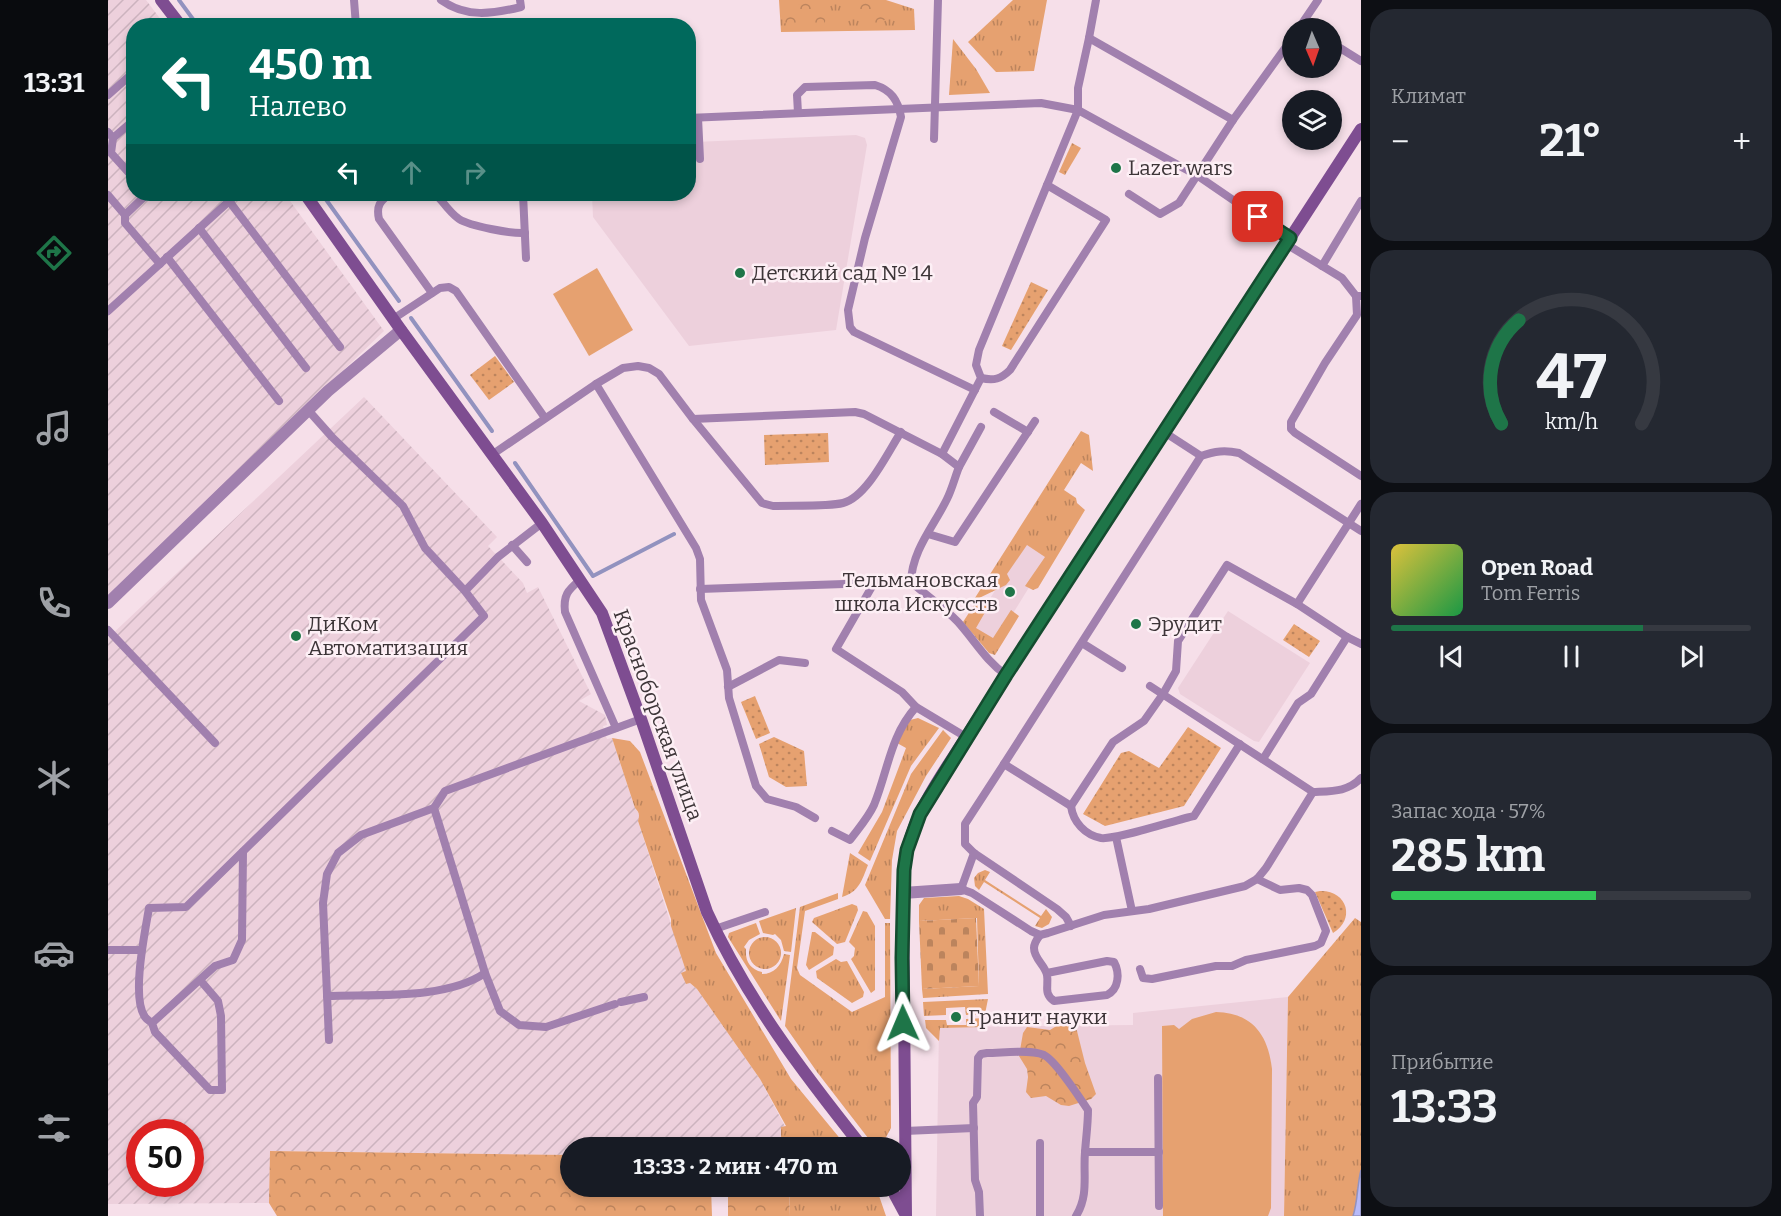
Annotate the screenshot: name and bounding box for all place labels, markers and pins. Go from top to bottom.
place label: Lazer wars [1128,155,1233,181]
marker: Lazer wars [1109,161,1123,175]
pin [1232,191,1283,242]
place label: Детский сад № 14 [752,260,933,286]
marker: Детский сад № 14 [733,266,747,280]
place label: Тельмановская школа Искусств [834,567,998,617]
marker: Тельмановская школа Искусств [1003,585,1017,599]
place label: ДиКом Автоматизация [308,611,468,661]
place label: Эрудит [1148,611,1222,637]
marker: Эрудит [1129,617,1143,631]
marker: ДиКом Автоматизация [289,629,303,643]
place label: Гранит науки [968,1004,1108,1030]
marker: Гранит науки [949,1010,963,1024]

